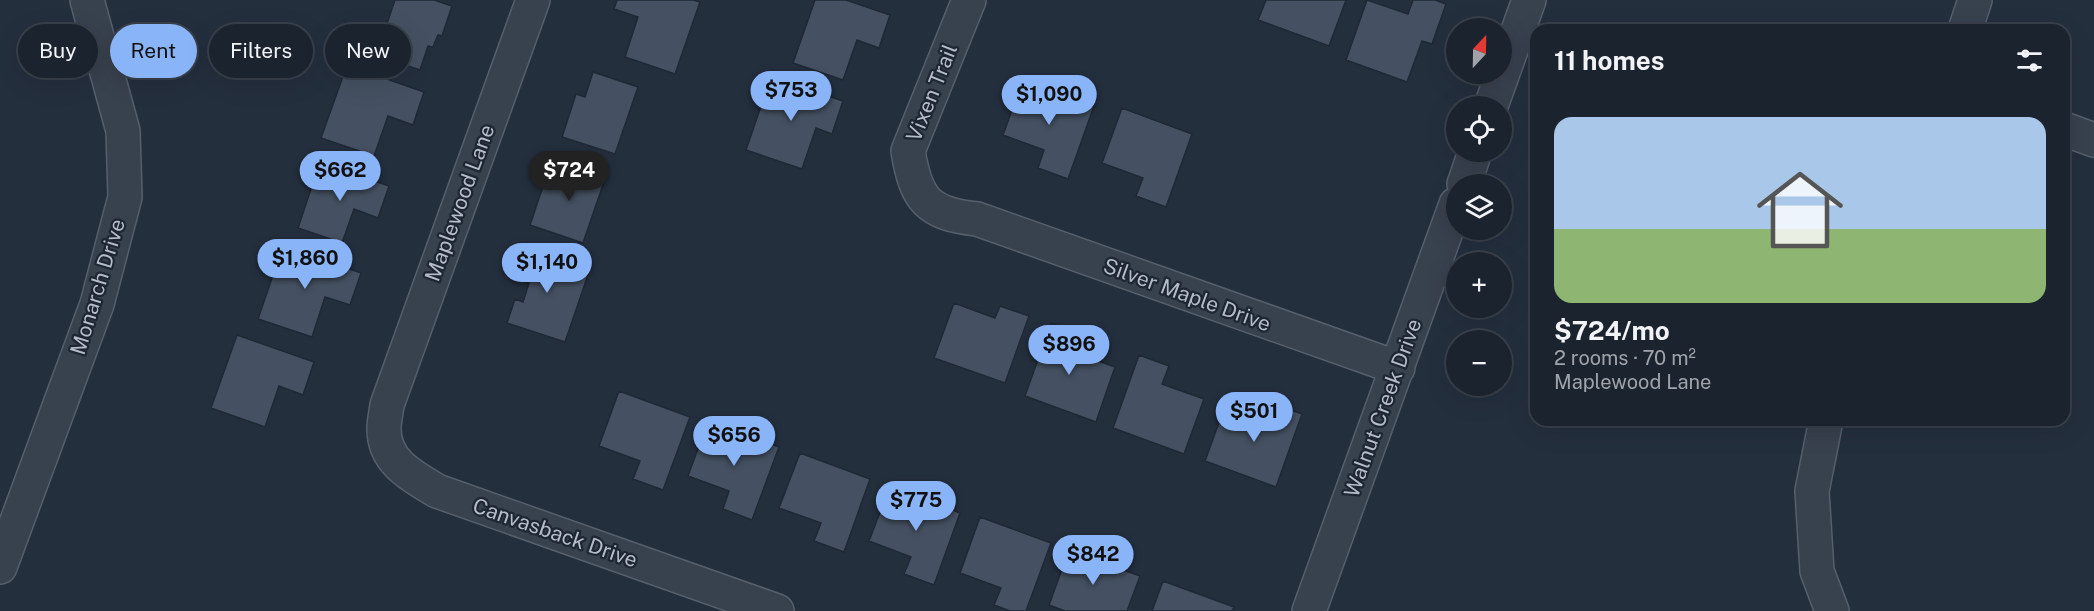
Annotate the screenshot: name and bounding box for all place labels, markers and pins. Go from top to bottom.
pin: $753 [755,71,827,122]
pin: $1,090 [1000,75,1098,126]
pin: $662 [304,151,376,202]
pin: $724 [533,151,605,202]
pin: $1,860 [256,239,354,290]
pin: $1,140 [498,243,596,294]
pin: $896 [1033,325,1105,376]
pin: $501 [1218,392,1290,443]
pin: $656 [698,416,770,467]
pin: $775 [880,481,952,532]
pin: $842 [1057,535,1129,586]

